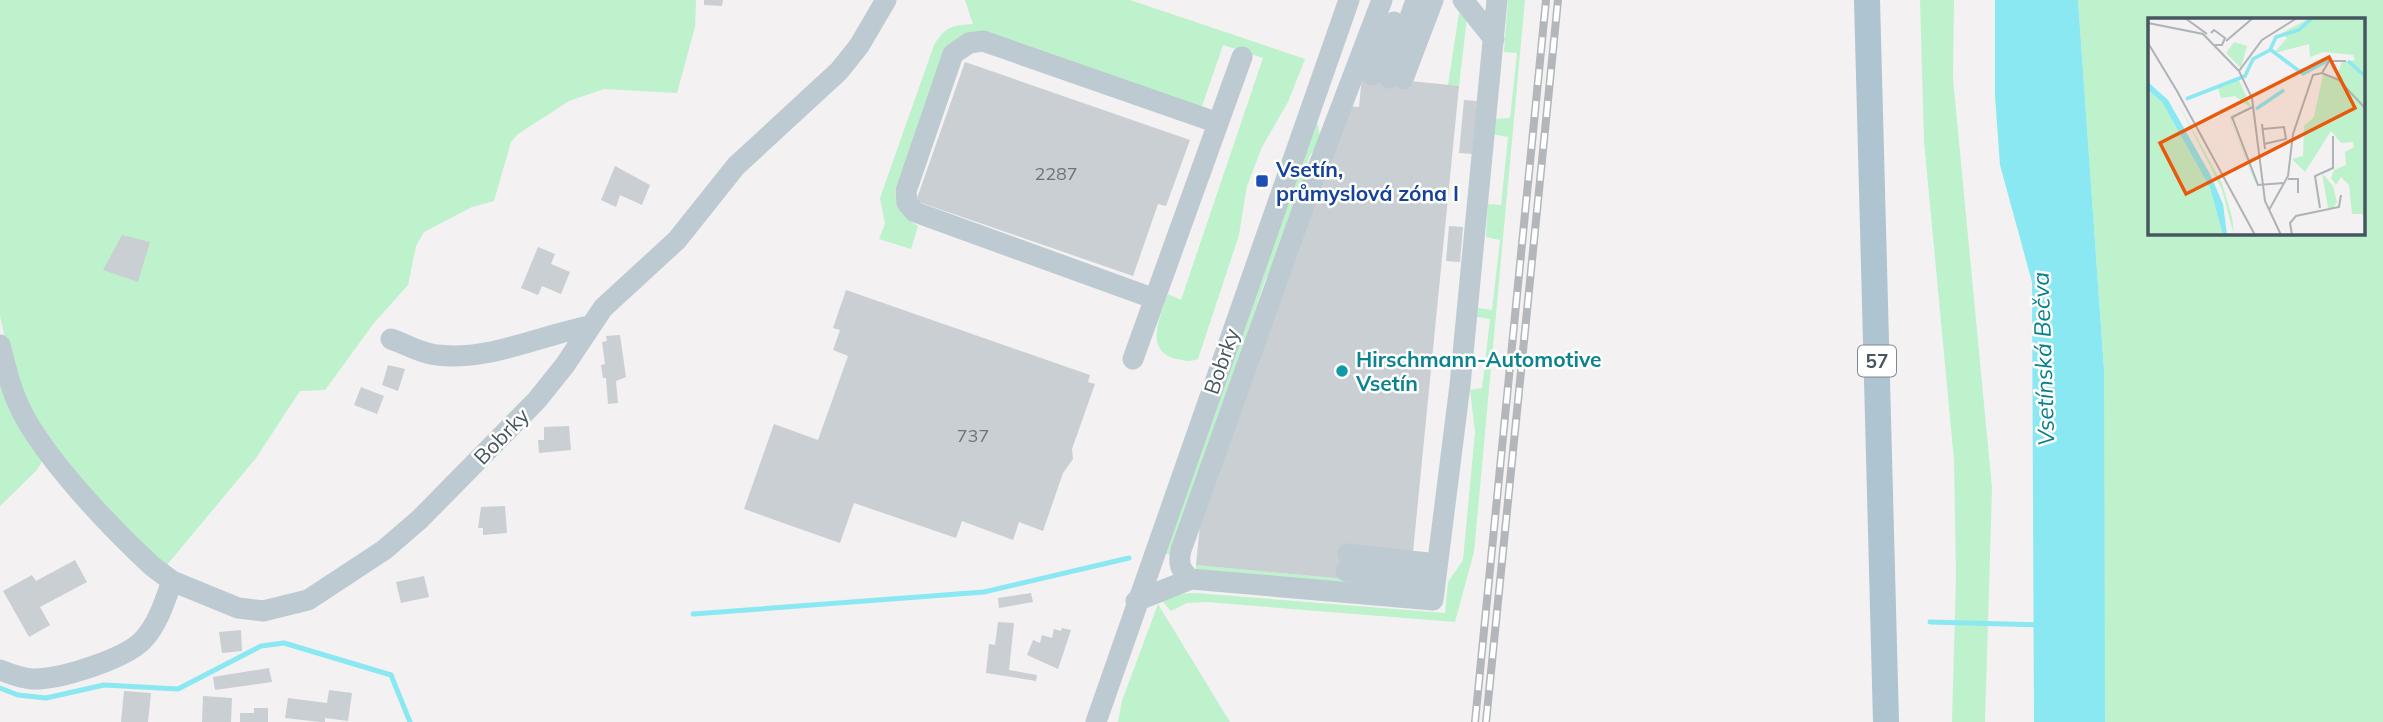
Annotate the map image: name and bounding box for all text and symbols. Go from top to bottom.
inset map [2148,18,2366,234]
place label: Vsetín, průmyslová zóna I [1275,156,1459,206]
house number: 2287 [1034,162,1078,185]
marker: Vsetín, průmyslová zóna I [1254,173,1270,189]
water label: Vsetínská Bečva [2025,271,2061,446]
street label: Bobrky [1198,325,1244,397]
place label: Hirschmann-Automotive Vsetín [1355,346,1602,396]
road number: 57 [1858,346,1896,376]
marker: Hirschmann-Automotive Vsetín [1334,363,1350,379]
street label: Bobrky [468,402,534,470]
house number: 737 [957,424,989,447]

